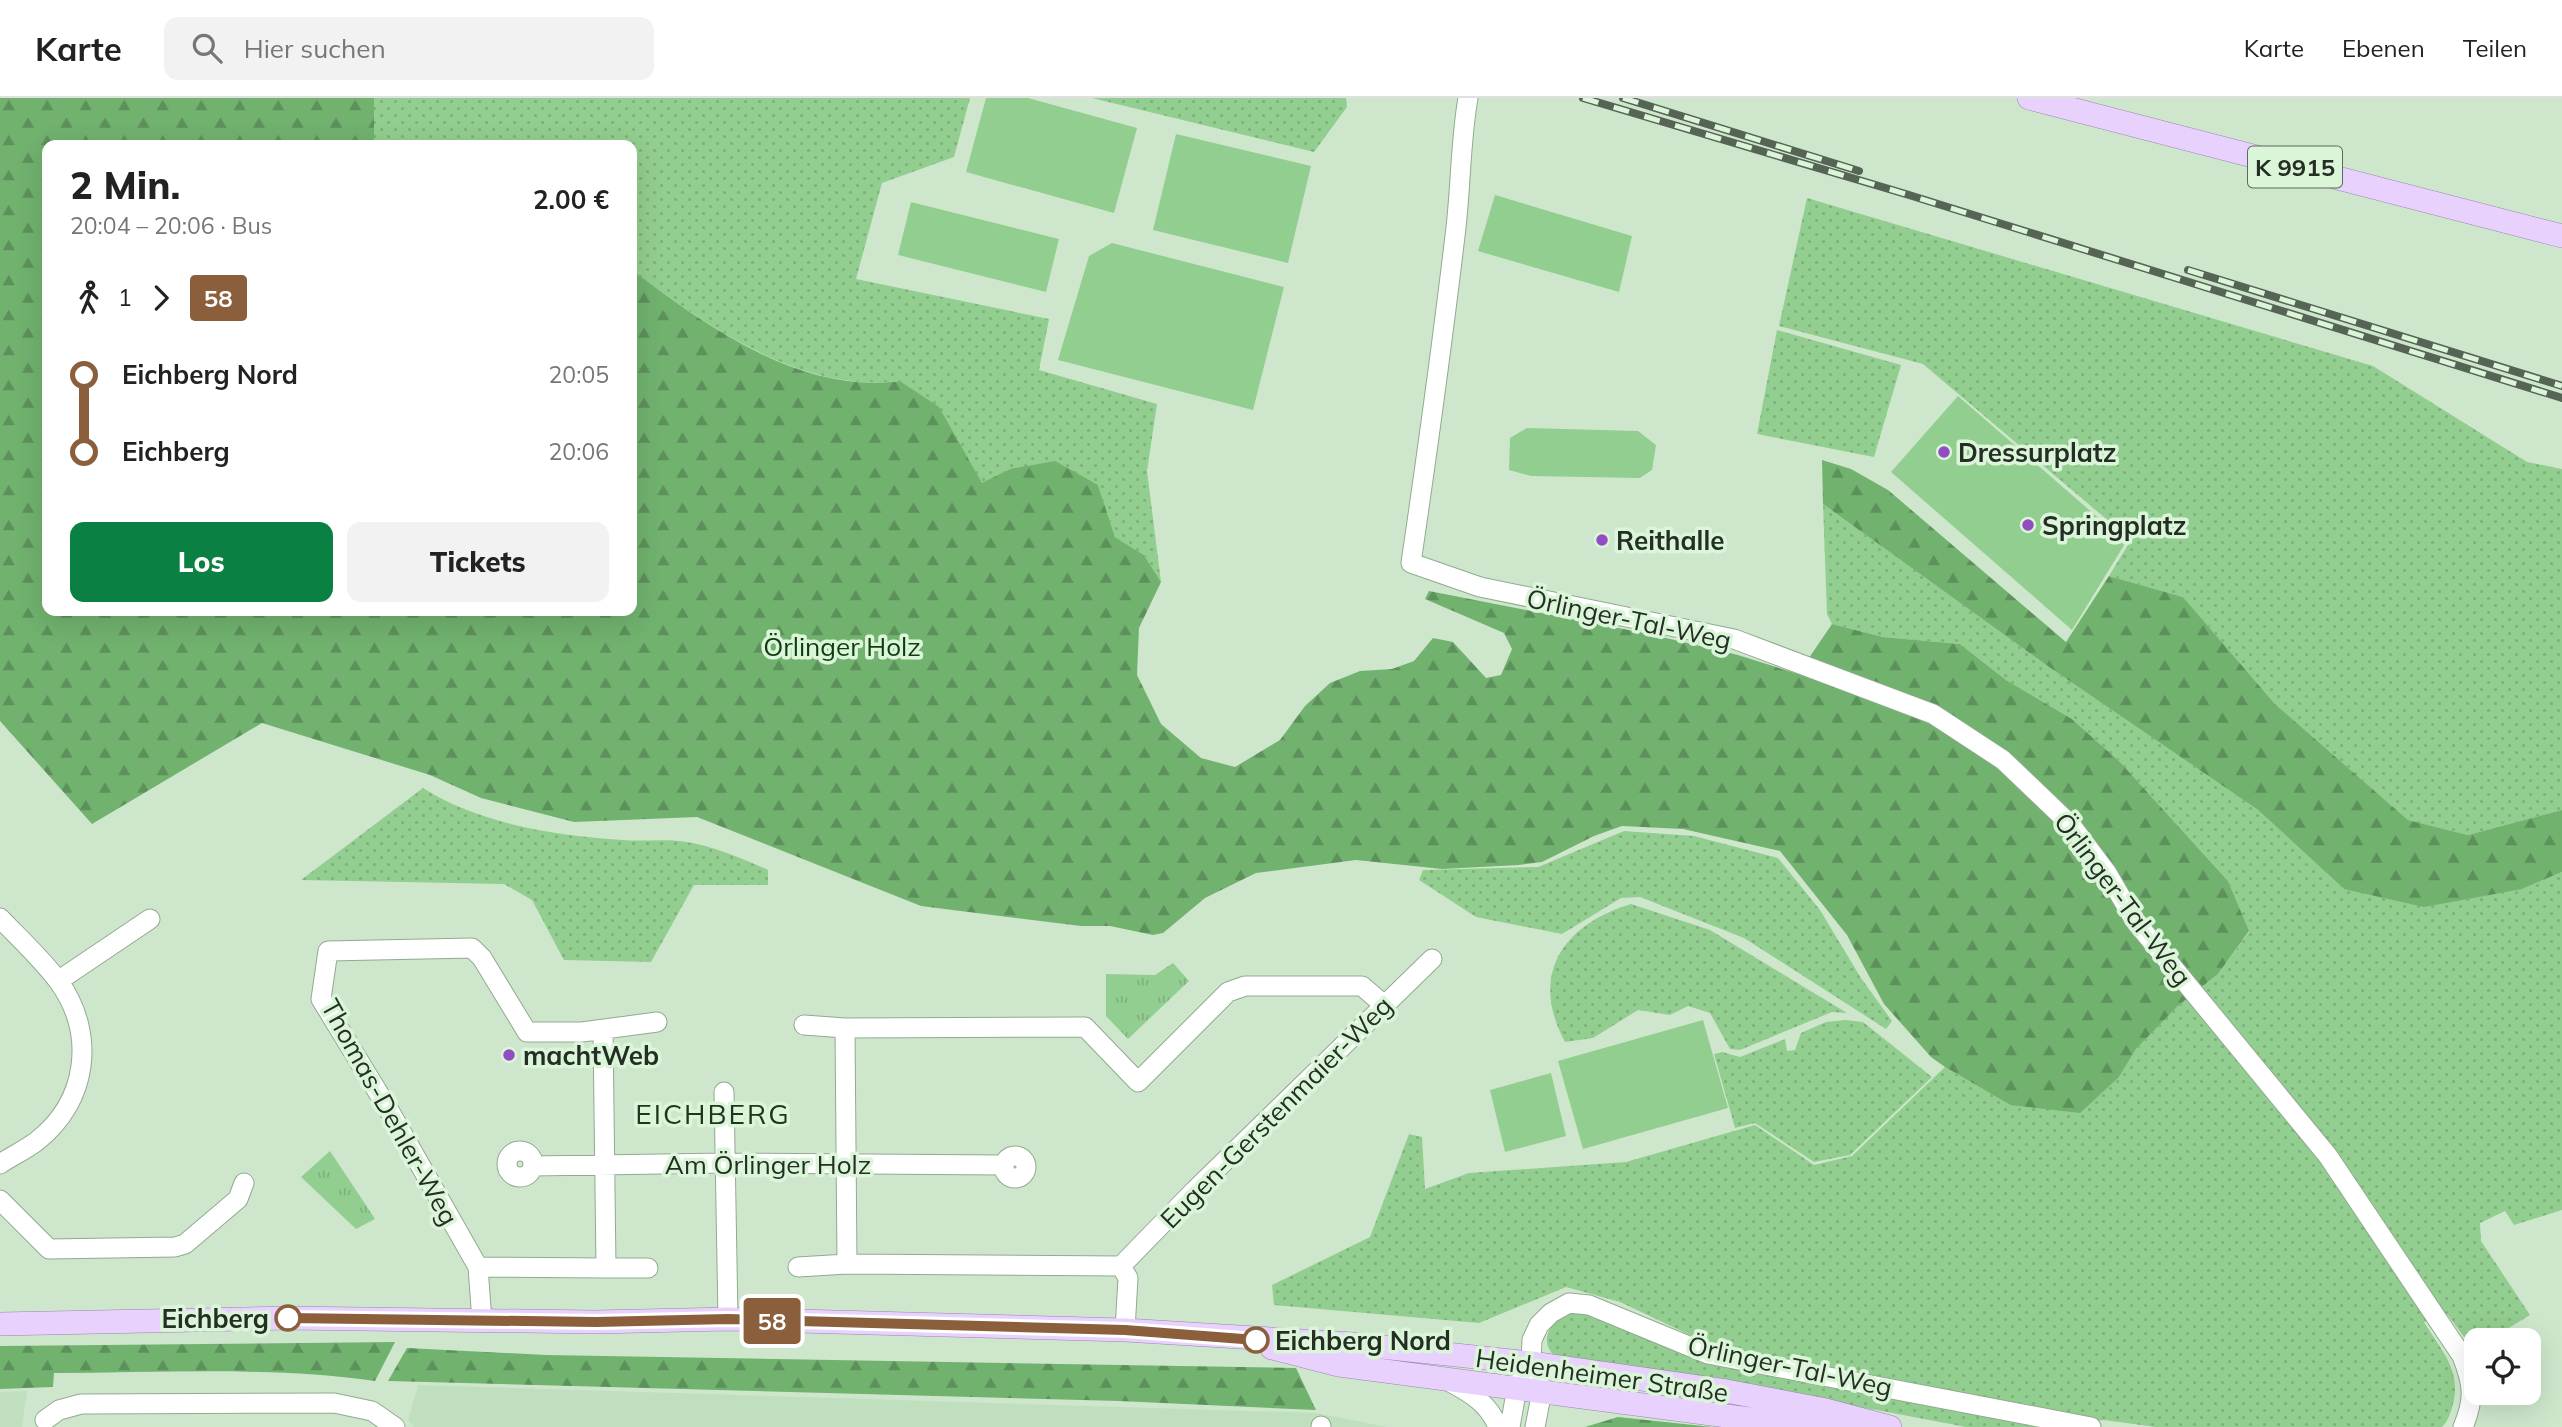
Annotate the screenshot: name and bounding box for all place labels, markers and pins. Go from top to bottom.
place label: Dressurplatz [1958,436,2116,469]
marker: Dressurplatz [1936,444,1952,460]
place label: Springplatz [2042,509,2186,542]
marker: Springplatz [2020,517,2036,533]
place label: Reithalle [1616,524,1724,557]
marker: Reithalle [1594,532,1610,548]
place label: machtWeb [523,1039,659,1072]
marker: machtWeb [501,1047,517,1063]
place label: Eichberg [161,1302,269,1335]
marker: Eichberg [275,1305,301,1331]
place label: Eichberg Nord [1275,1324,1451,1357]
marker: Eichberg Nord [1243,1327,1269,1353]

